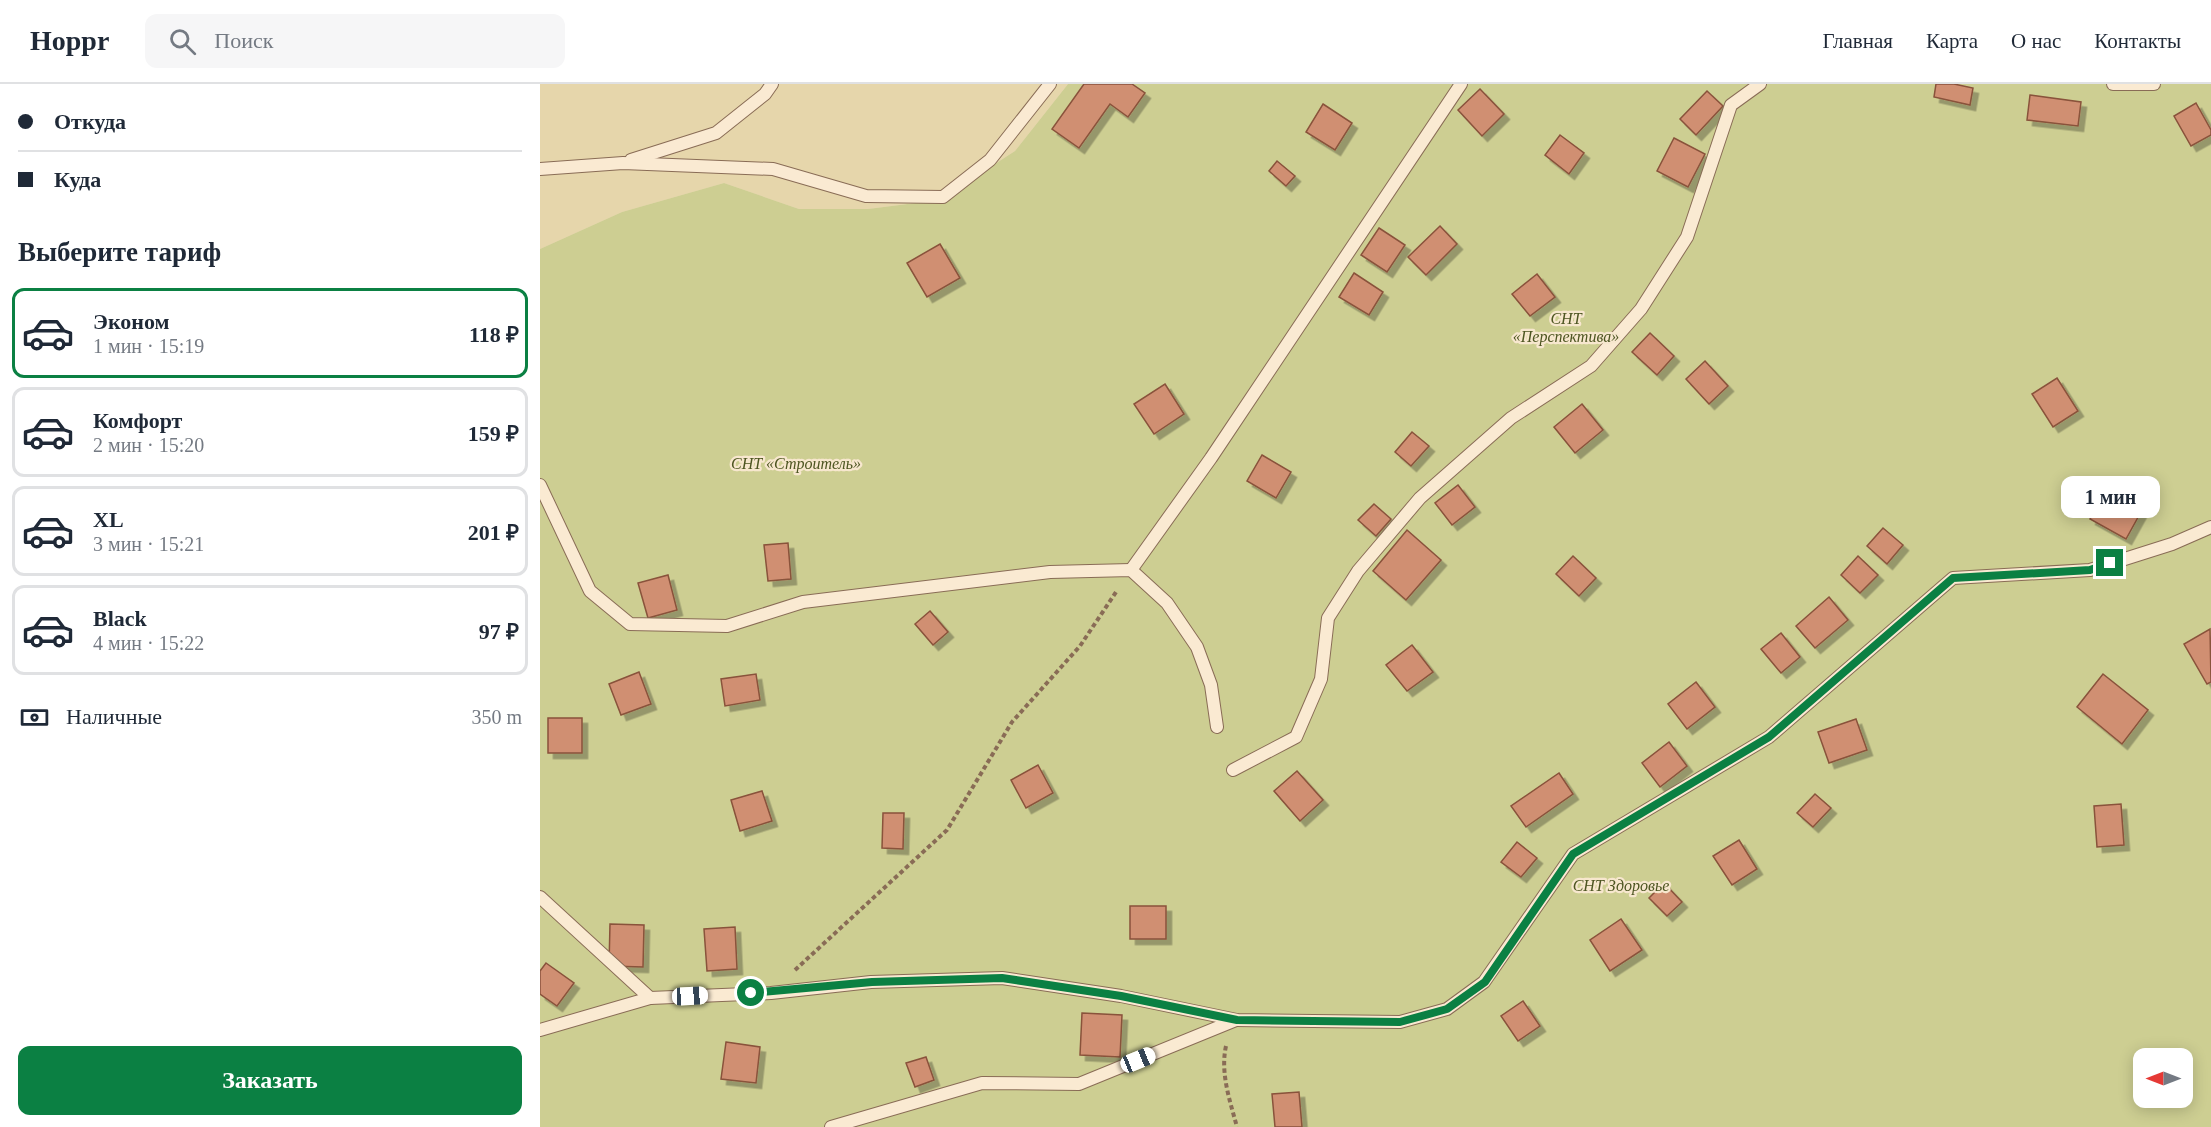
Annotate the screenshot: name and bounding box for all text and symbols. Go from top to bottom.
search box [145,14,565,68]
text: Hoppr [30,25,109,56]
icon: search [166,25,199,58]
text: Поиск [214,28,273,53]
text: Главная [1823,29,1893,53]
text: Карта [1926,29,1978,53]
text: О нас [2011,29,2061,53]
text: Контакты [2094,29,2181,53]
text: Откуда [54,109,126,134]
text: Куда [54,167,101,192]
text: Выберите тариф [18,237,221,267]
icon: car [21,306,75,360]
text: Эконом [93,309,170,334]
park label: СНТ «Перспектива» [1513,310,1619,346]
text: 118 ₽ [469,322,519,347]
text: 1 мин · 15:19 [93,335,204,357]
icon: car [21,405,75,459]
text: Комфорт [93,408,182,433]
text: 159 ₽ [468,421,519,446]
text: 2 мин · 15:20 [93,434,204,456]
park label: СНТ «Строитель» [731,455,861,473]
callout: 1 мин [2060,476,2160,518]
text: 1 мин [2085,486,2136,508]
icon: car [21,504,75,558]
text: XL [93,507,124,532]
text: 201 ₽ [468,520,519,545]
text: 3 мин · 15:21 [93,533,204,555]
route end [2096,549,2123,576]
icon: car [21,603,75,657]
text: Black [93,606,147,631]
text: 97 ₽ [479,619,519,644]
text: 4 мин · 15:22 [93,632,204,654]
icon: cash [18,701,51,734]
text: Наличные [66,704,162,729]
text: 350 m [471,706,522,728]
park label: СНТ Здоровье [1573,877,1669,895]
route start [737,979,764,1006]
car [672,986,708,1006]
car [1118,1045,1158,1075]
button: Заказать [18,1046,522,1115]
north arrow [2133,1048,2193,1108]
map controls [2133,1048,2193,1108]

